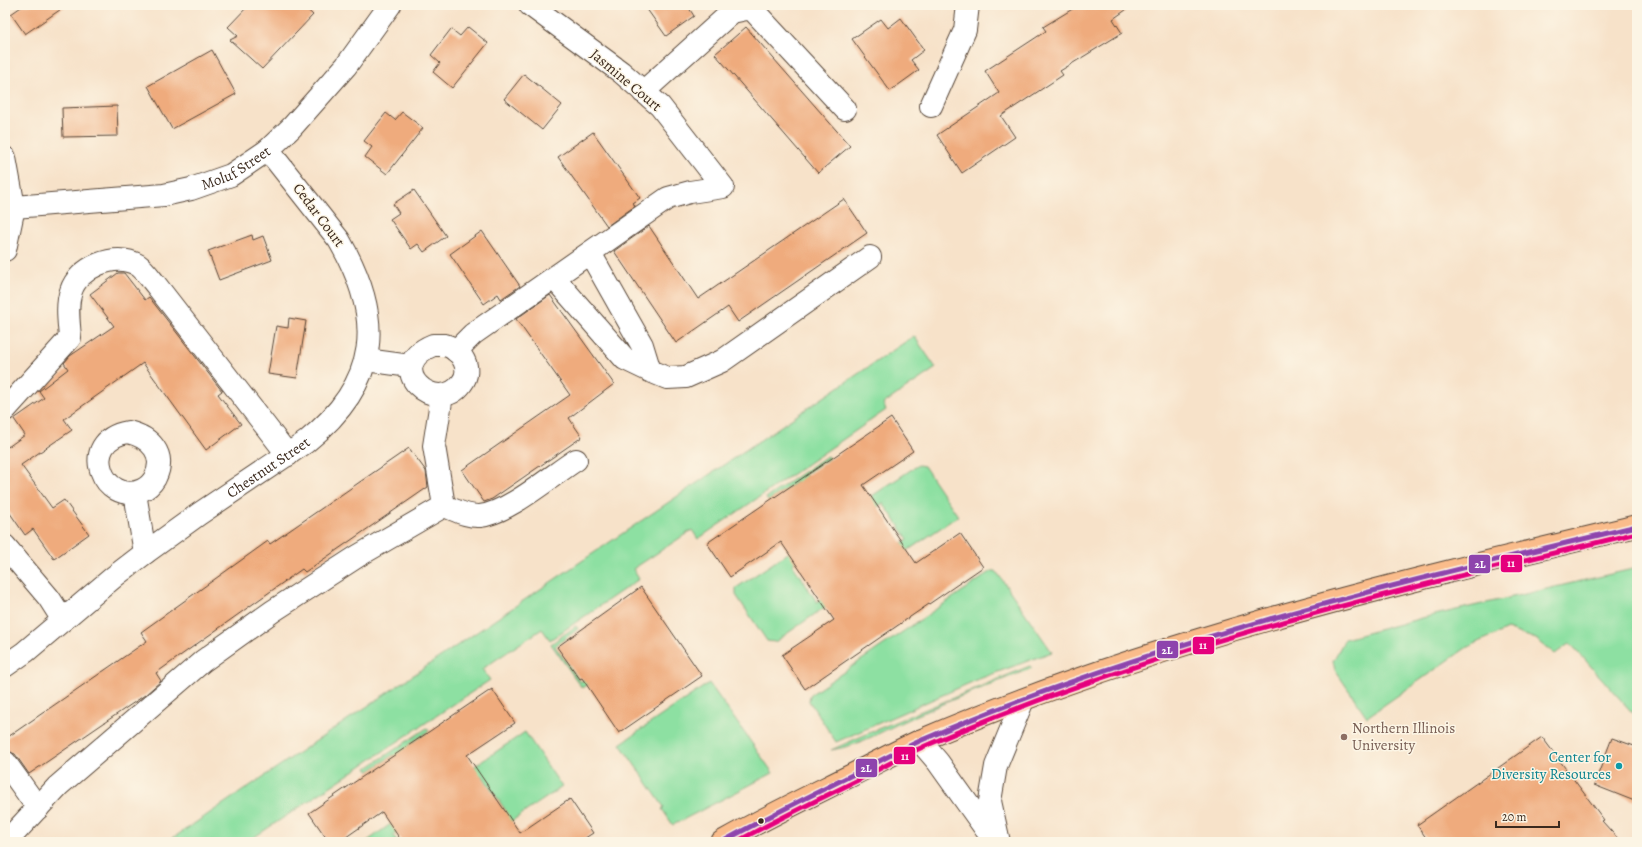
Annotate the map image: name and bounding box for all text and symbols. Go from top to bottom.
street label: Jasmine Court [586,44,666,116]
street label: Moluf Street [199,141,275,195]
street label: Cedar Court [288,179,350,251]
street label: Chestnut Street [223,433,314,503]
line badge: 2L [1468,554,1491,574]
line badge: 11 [1500,554,1523,573]
text: 11 [1507,556,1515,571]
text: 2L [1474,557,1486,572]
line badge: 11 [1192,636,1215,655]
text: 11 [1199,638,1207,653]
line badge: 2L [1156,640,1179,659]
text: 2L [1161,643,1173,658]
place label: Northern Illinois University [1352,718,1455,755]
marker: Northern Illinois University [1339,732,1349,742]
line badge: 11 [893,746,916,765]
place label: Center for Diversity Resources [1491,747,1611,784]
text: 11 [901,749,909,764]
line badge: 2L [855,758,878,778]
text: 2L [860,761,872,776]
marker: Center for Diversity Resources [1614,761,1624,771]
scale bar [1496,803,1559,829]
text: 20 m [1502,809,1526,825]
unlabelled marker [756,816,766,826]

